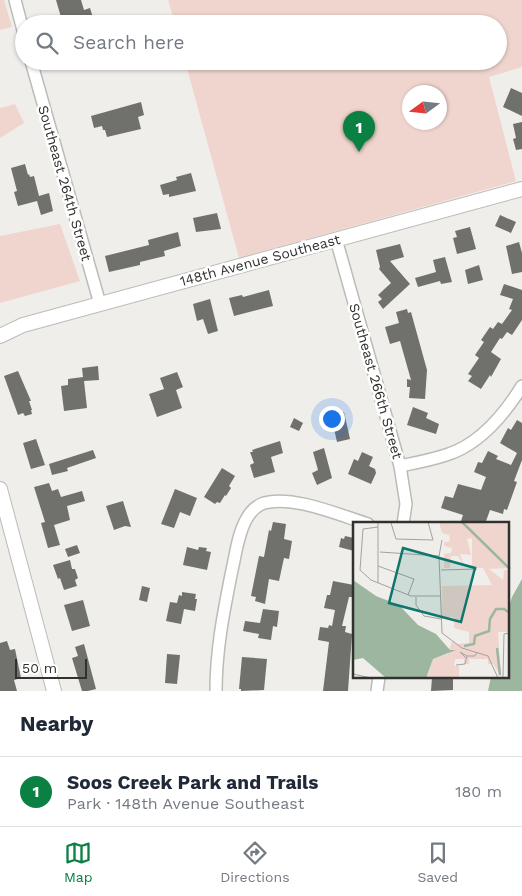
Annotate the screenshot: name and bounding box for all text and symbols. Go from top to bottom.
search box [15,15,507,70]
icon: search [33,29,61,57]
text: Search here [73,31,184,54]
north arrow [402,85,447,130]
street label: Southeast 264th Street [35,103,95,263]
pin: 1 [343,111,375,152]
street label: 148th Avenue Southeast [178,231,342,289]
street label: Southeast 266th Street [346,301,406,461]
your location [319,406,345,432]
inset map [353,522,510,678]
scale bar [15,656,88,679]
text: 50 m [22,660,57,676]
text: Nearby [20,711,93,736]
text: Soos Creek Park and Trails [67,771,318,794]
text: 1 [33,782,39,801]
text: 180 m [455,782,502,801]
text: Park · 148th Avenue Southeast [67,794,304,813]
tab: Map [64,839,93,885]
tab: Directions [220,839,290,885]
tab: Saved [417,839,458,885]

